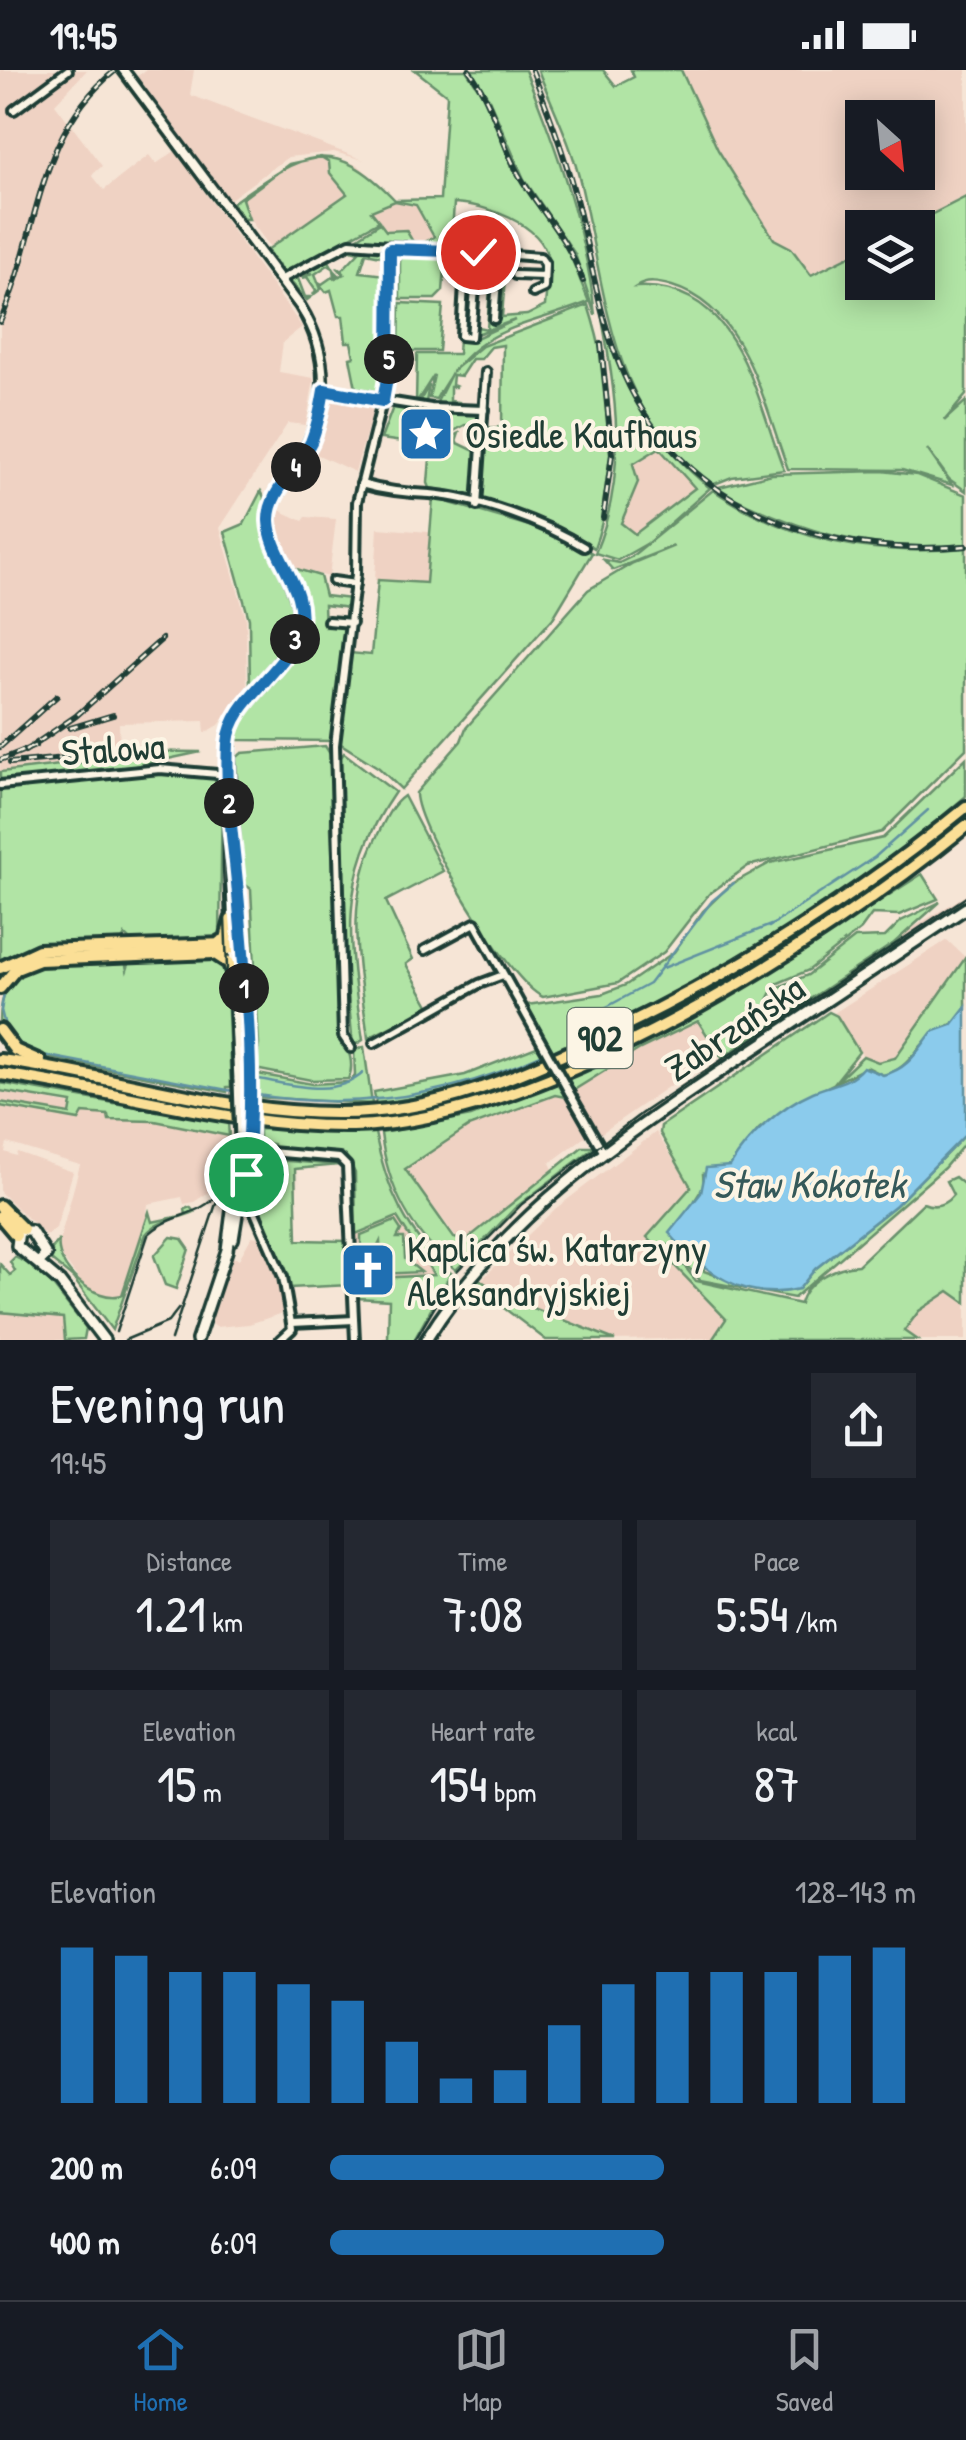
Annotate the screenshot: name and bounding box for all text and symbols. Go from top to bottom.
text: 19:45 [50,9,117,61]
north arrow [845,100,935,190]
map controls [845,100,935,300]
pin [436,210,521,295]
button: layers [845,210,935,300]
icon: check [451,225,506,280]
pin: 5 [364,334,414,384]
text: 5 [383,340,395,378]
place icon: Osiedle Kaufhaus [396,404,456,464]
place label: Osiedle Kaufhaus [465,408,698,460]
pin: 4 [271,442,321,492]
text: 4 [291,448,301,486]
pin: 3 [270,614,320,664]
text: 3 [289,620,301,658]
street label: Stalowa [60,718,166,778]
pin: 2 [204,778,254,828]
text: 2 [222,784,236,822]
street label: Zabrzańska [654,961,814,1093]
pin: 1 [219,963,269,1013]
text: 1 [239,969,249,1007]
road number: 902 [568,1008,632,1068]
pin [204,1132,289,1217]
icon: arrive [219,1147,274,1202]
water label: Staw Kokotek [713,1156,908,1210]
place label: Kaplica św. Katarzyny Aleksandryjskiej [407,1222,707,1318]
church icon: Kaplica św. Katarzyny Aleksandryjskiej [338,1240,398,1300]
text: Evening run [50,1366,285,1440]
button: share [811,1373,916,1478]
text: 19:45 [50,1441,106,1484]
text: Distance [147,1542,232,1580]
text: Time [458,1542,508,1580]
text: Pace [753,1542,800,1580]
text: 1.21 [136,1580,206,1648]
text: 7:08 [443,1580,523,1648]
text: 5:54 [716,1580,789,1648]
text: km [206,1603,243,1641]
text: /km [789,1603,837,1641]
text: Elevation [143,1712,236,1750]
text: Heart rate [431,1712,535,1750]
text: kcal [756,1712,797,1750]
text: 15 [157,1750,196,1818]
text: 154 [429,1750,488,1818]
text: 87 [753,1750,800,1818]
text: m [196,1773,222,1811]
text: bpm [488,1773,537,1811]
text: Elevation [50,1870,156,1913]
text: 128–143 m [795,1870,916,1913]
text: 200 m [50,2146,123,2189]
text: 6:09 [210,2146,256,2189]
text: 400 m [50,2221,120,2264]
text: 6:09 [210,2221,256,2264]
tab: Home [133,2322,188,2420]
tab: Map [454,2322,509,2420]
tab: Saved [776,2322,833,2420]

